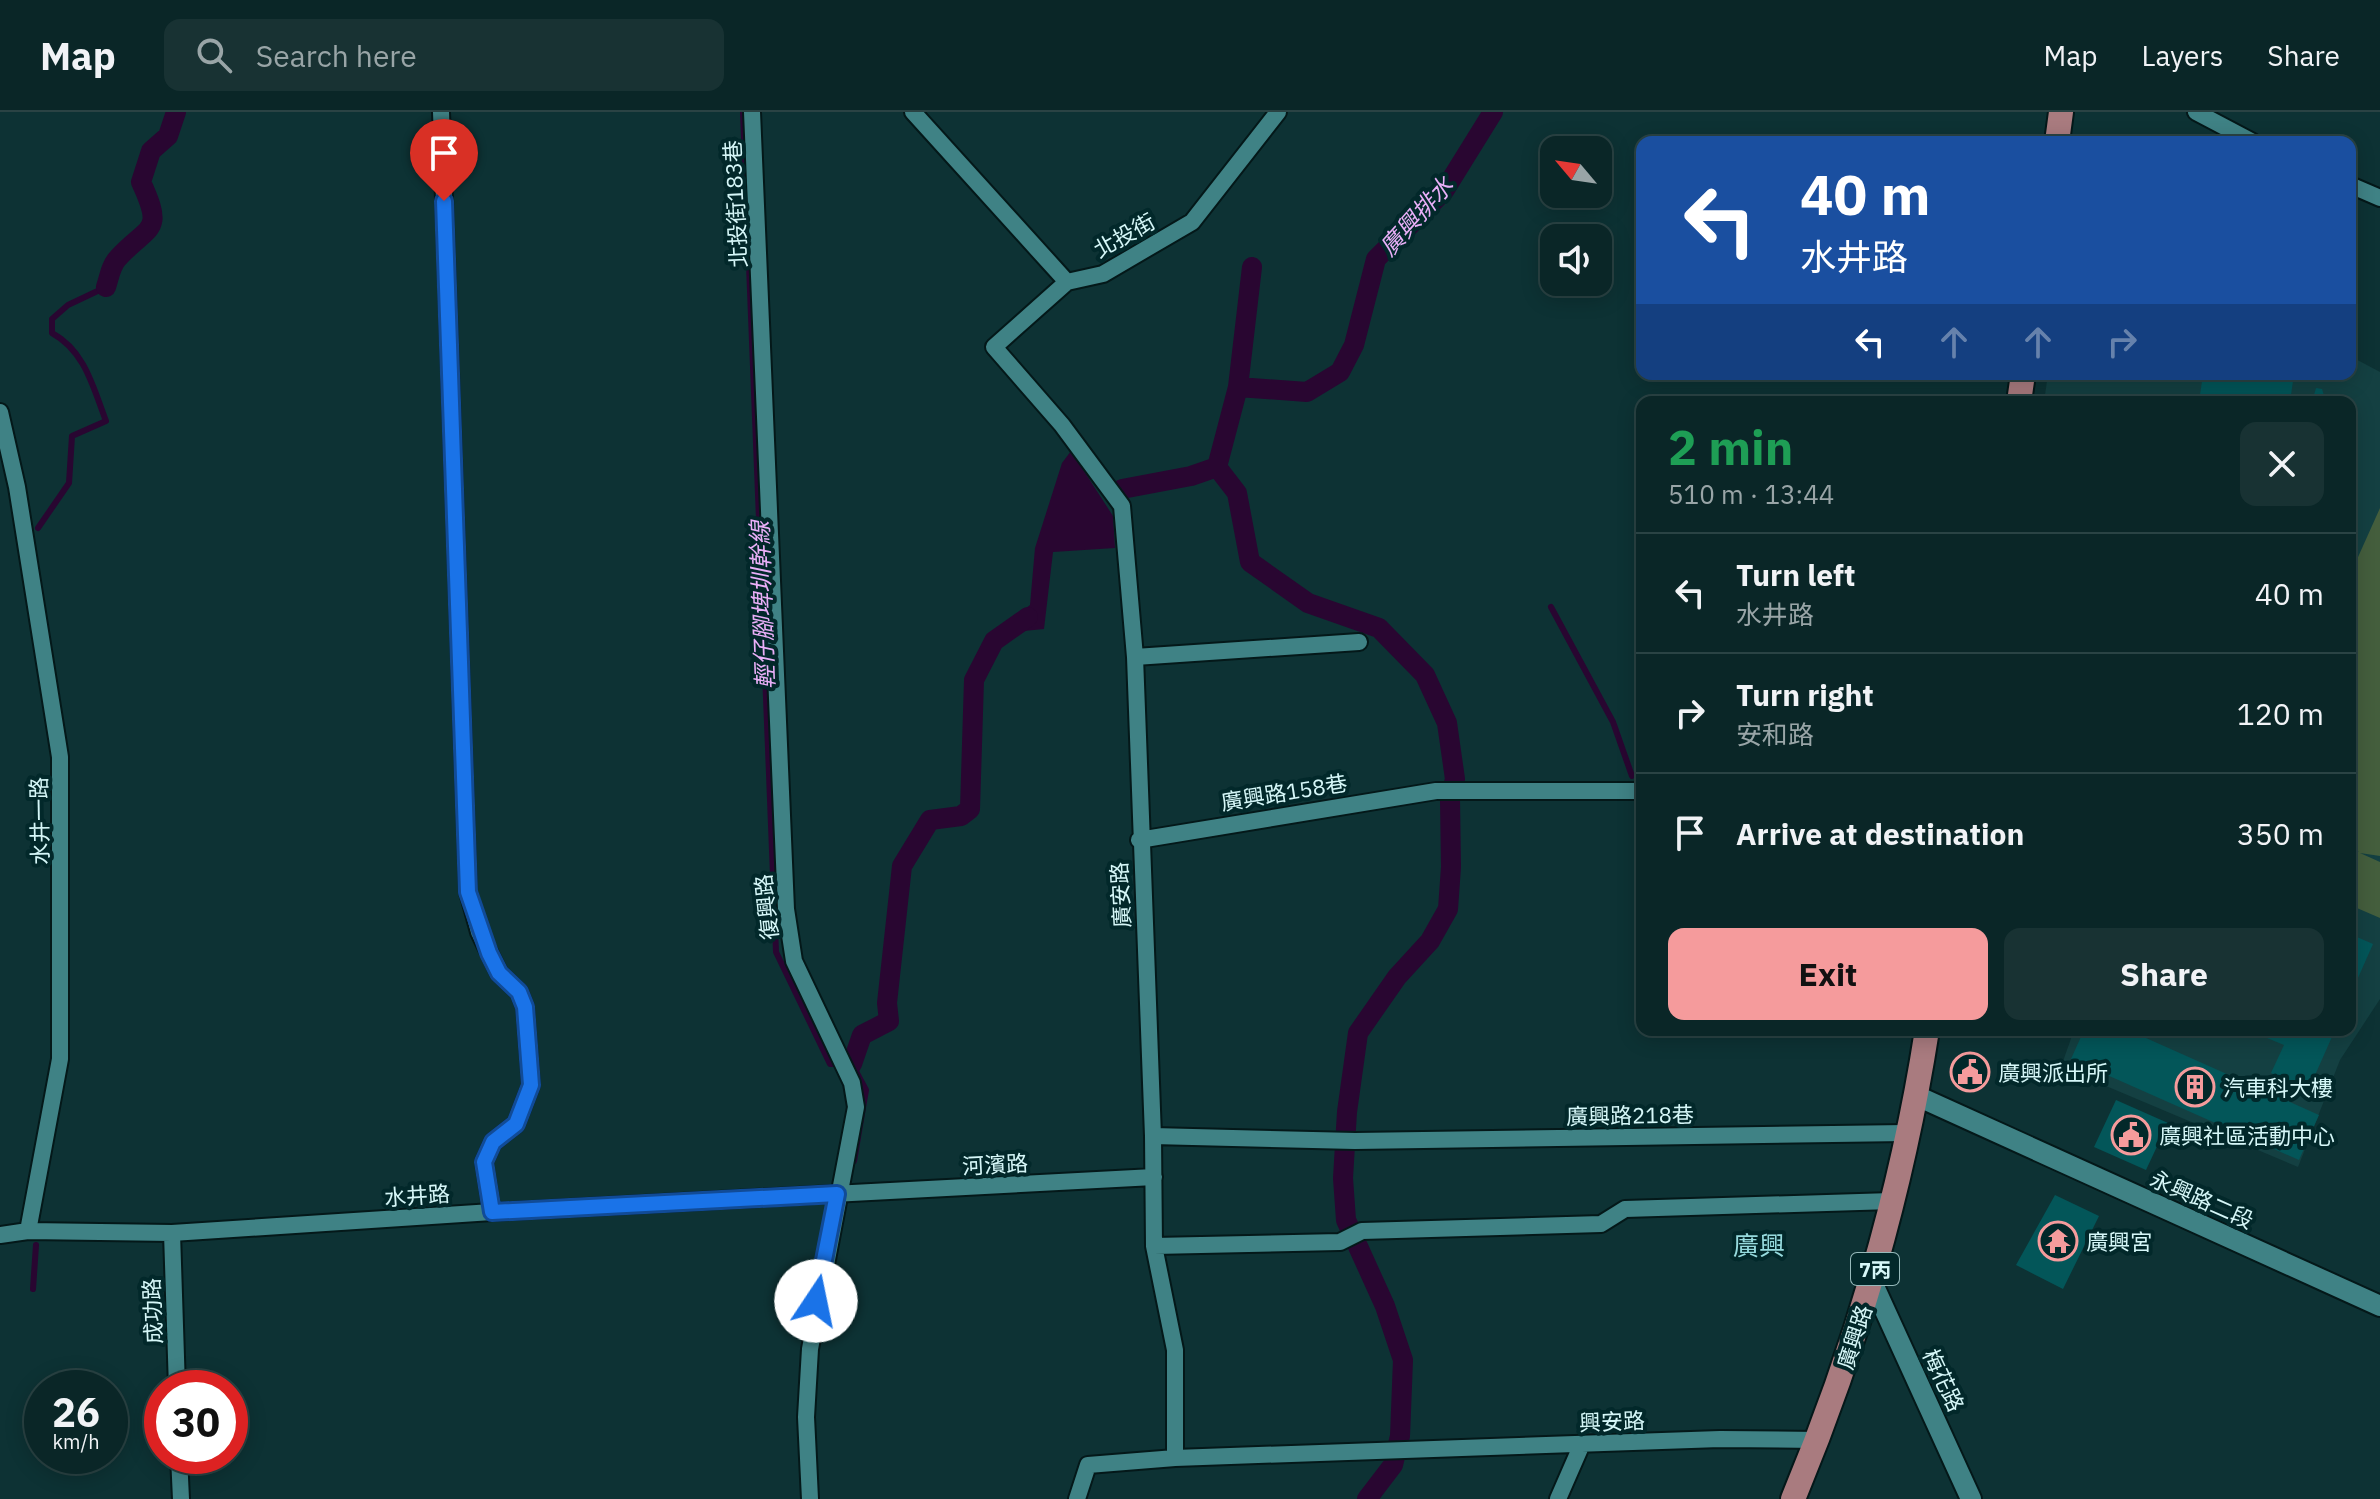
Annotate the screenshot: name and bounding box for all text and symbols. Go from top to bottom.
search box [164,19,724,91]
text: Map [40,31,116,80]
icon: search [192,33,236,77]
text: Search here [256,36,417,75]
text: Map [2043,37,2097,74]
text: Layers [2141,37,2223,74]
text: Share [2267,37,2340,74]
pin [410,119,478,201]
icon: arrive [422,131,466,175]
north arrow [1540,136,1612,208]
map controls [1540,136,1612,296]
street label: 北投街183巷 [717,140,753,268]
text: 40 m [1800,158,1930,230]
icon: left [1668,168,1772,272]
water label: 廣興排水 [1372,169,1461,262]
street label: 北投街 [1088,206,1160,264]
button: sound [1540,224,1612,296]
text: 水井路 [1800,233,1908,280]
icon: left [1848,320,1892,364]
icon: ahead [1932,320,1976,364]
icon: ahead [2016,320,2060,364]
icon: right [2100,320,2144,364]
text: 2 min [1668,416,1793,478]
button: close [2240,422,2324,506]
text: 510 m · 13:44 [1668,477,1834,511]
water label: 輕仔腳埤圳幹線 [743,517,781,690]
text: Turn left [1736,555,1855,594]
icon: left [1668,571,1712,615]
text: 40 m [2255,574,2324,613]
text: 水井路 [1736,597,1814,631]
text: Turn right [1736,675,1874,714]
icon: right [1668,691,1712,735]
text: 120 m [2237,694,2324,733]
text: 安和路 [1736,717,1814,751]
street label: 廣興路158巷 [1219,768,1349,816]
street label: 水井一路 [24,777,54,865]
icon: arrive [1668,811,1712,855]
text: Arrive at destination [1736,814,2024,853]
text: 350 m [2237,814,2324,853]
street label: 廣安路 [1104,861,1136,929]
street label: 復興路 [748,873,784,941]
button: Exit [1668,928,1988,1020]
button: Share [2004,928,2324,1020]
public building icon: 廣興派出所 [1949,1051,1991,1093]
place label: 廣興派出所 [1998,1058,2108,1087]
building icon: 汽車科大樓 [2174,1066,2216,1108]
place label: 汽車科大樓 [2223,1073,2333,1102]
street label: 廣興路218巷 [1566,1099,1694,1131]
public building icon: 廣興社區活動中心 [2110,1114,2152,1156]
place label: 廣興社區活動中心 [2159,1121,2335,1150]
street label: 河濱路 [961,1148,1029,1180]
street label: 永興路二段 [2146,1163,2258,1235]
street label: 水井路 [383,1178,451,1212]
temple icon: 廣興宮 [2037,1220,2079,1262]
place label: 廣興宮 [2086,1227,2152,1256]
district label: 廣興 [1733,1228,1785,1262]
road number: 7丙 [1851,1253,1899,1285]
position arrow [774,1259,858,1343]
street label: 成功路 [136,1278,168,1344]
street label: 廣興路 [1830,1301,1878,1373]
street label: 梅花路 [1917,1344,1971,1416]
speed limit sign: 30 [144,1370,248,1474]
text: 26 [52,1386,100,1438]
street label: 興安路 [1579,1405,1645,1437]
text: km/h [52,1428,100,1455]

